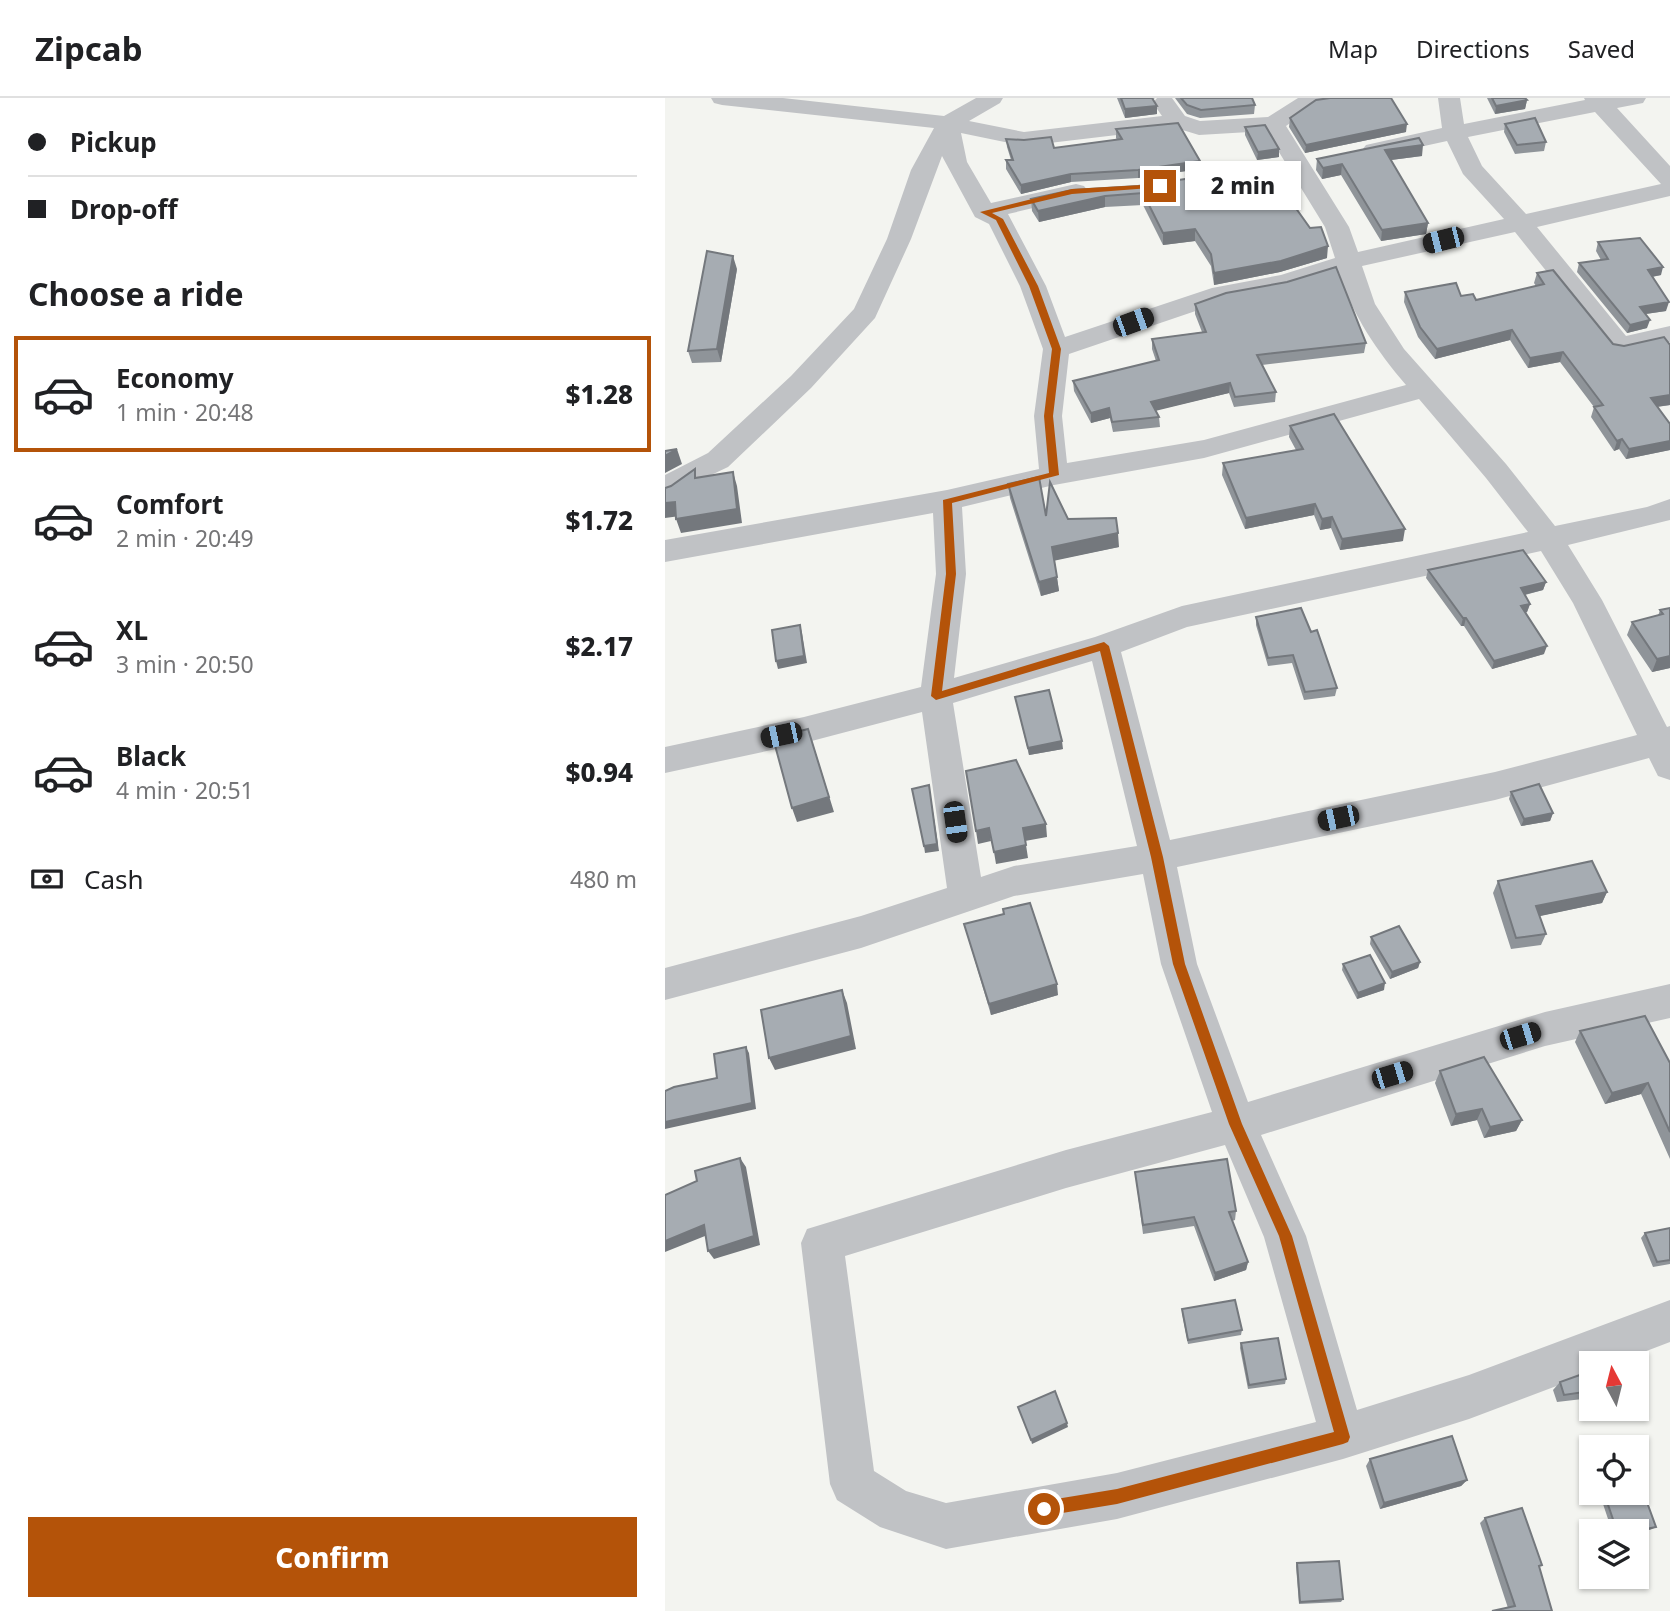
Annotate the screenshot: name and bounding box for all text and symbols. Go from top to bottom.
text: Zipcab [35,26,142,71]
text: Map [1328,32,1378,65]
text: Directions [1416,32,1530,65]
text: Saved [1568,32,1635,65]
text: Pickup [70,124,157,160]
callout: 2 min [1185,162,1300,210]
text: 2 min [1211,169,1275,201]
route end [1144,170,1176,202]
text: Drop-off [70,191,177,227]
car [1421,225,1466,255]
text: Choose a ride [28,272,244,315]
car [1110,305,1157,339]
text: Economy [116,360,234,396]
icon: car [32,363,95,426]
text: $1.28 [566,376,633,412]
text: 1 min · 20:48 [116,396,254,428]
text: Comfort [116,486,224,522]
icon: car [32,489,95,552]
text: $1.72 [566,502,633,538]
text: 2 min · 20:49 [116,522,254,554]
text: XL [116,612,148,648]
icon: car [32,615,95,678]
text: $2.17 [566,628,633,664]
text: 3 min · 20:50 [116,648,254,680]
car [759,720,804,750]
text: Black [116,738,186,774]
icon: car [32,741,95,804]
text: $0.94 [566,754,633,790]
text: 4 min · 20:51 [116,774,254,806]
car [942,800,969,844]
car [1316,803,1361,833]
icon: cash [28,860,66,898]
text: Cash [84,861,144,897]
text: 480 m [570,863,637,895]
car [1497,1020,1544,1052]
car [1369,1059,1416,1091]
north arrow [1579,1351,1649,1421]
map controls [1579,1351,1649,1589]
button: locate [1579,1435,1649,1505]
route start [1028,1493,1060,1525]
button: Confirm [28,1517,637,1597]
button: layers [1579,1519,1649,1589]

